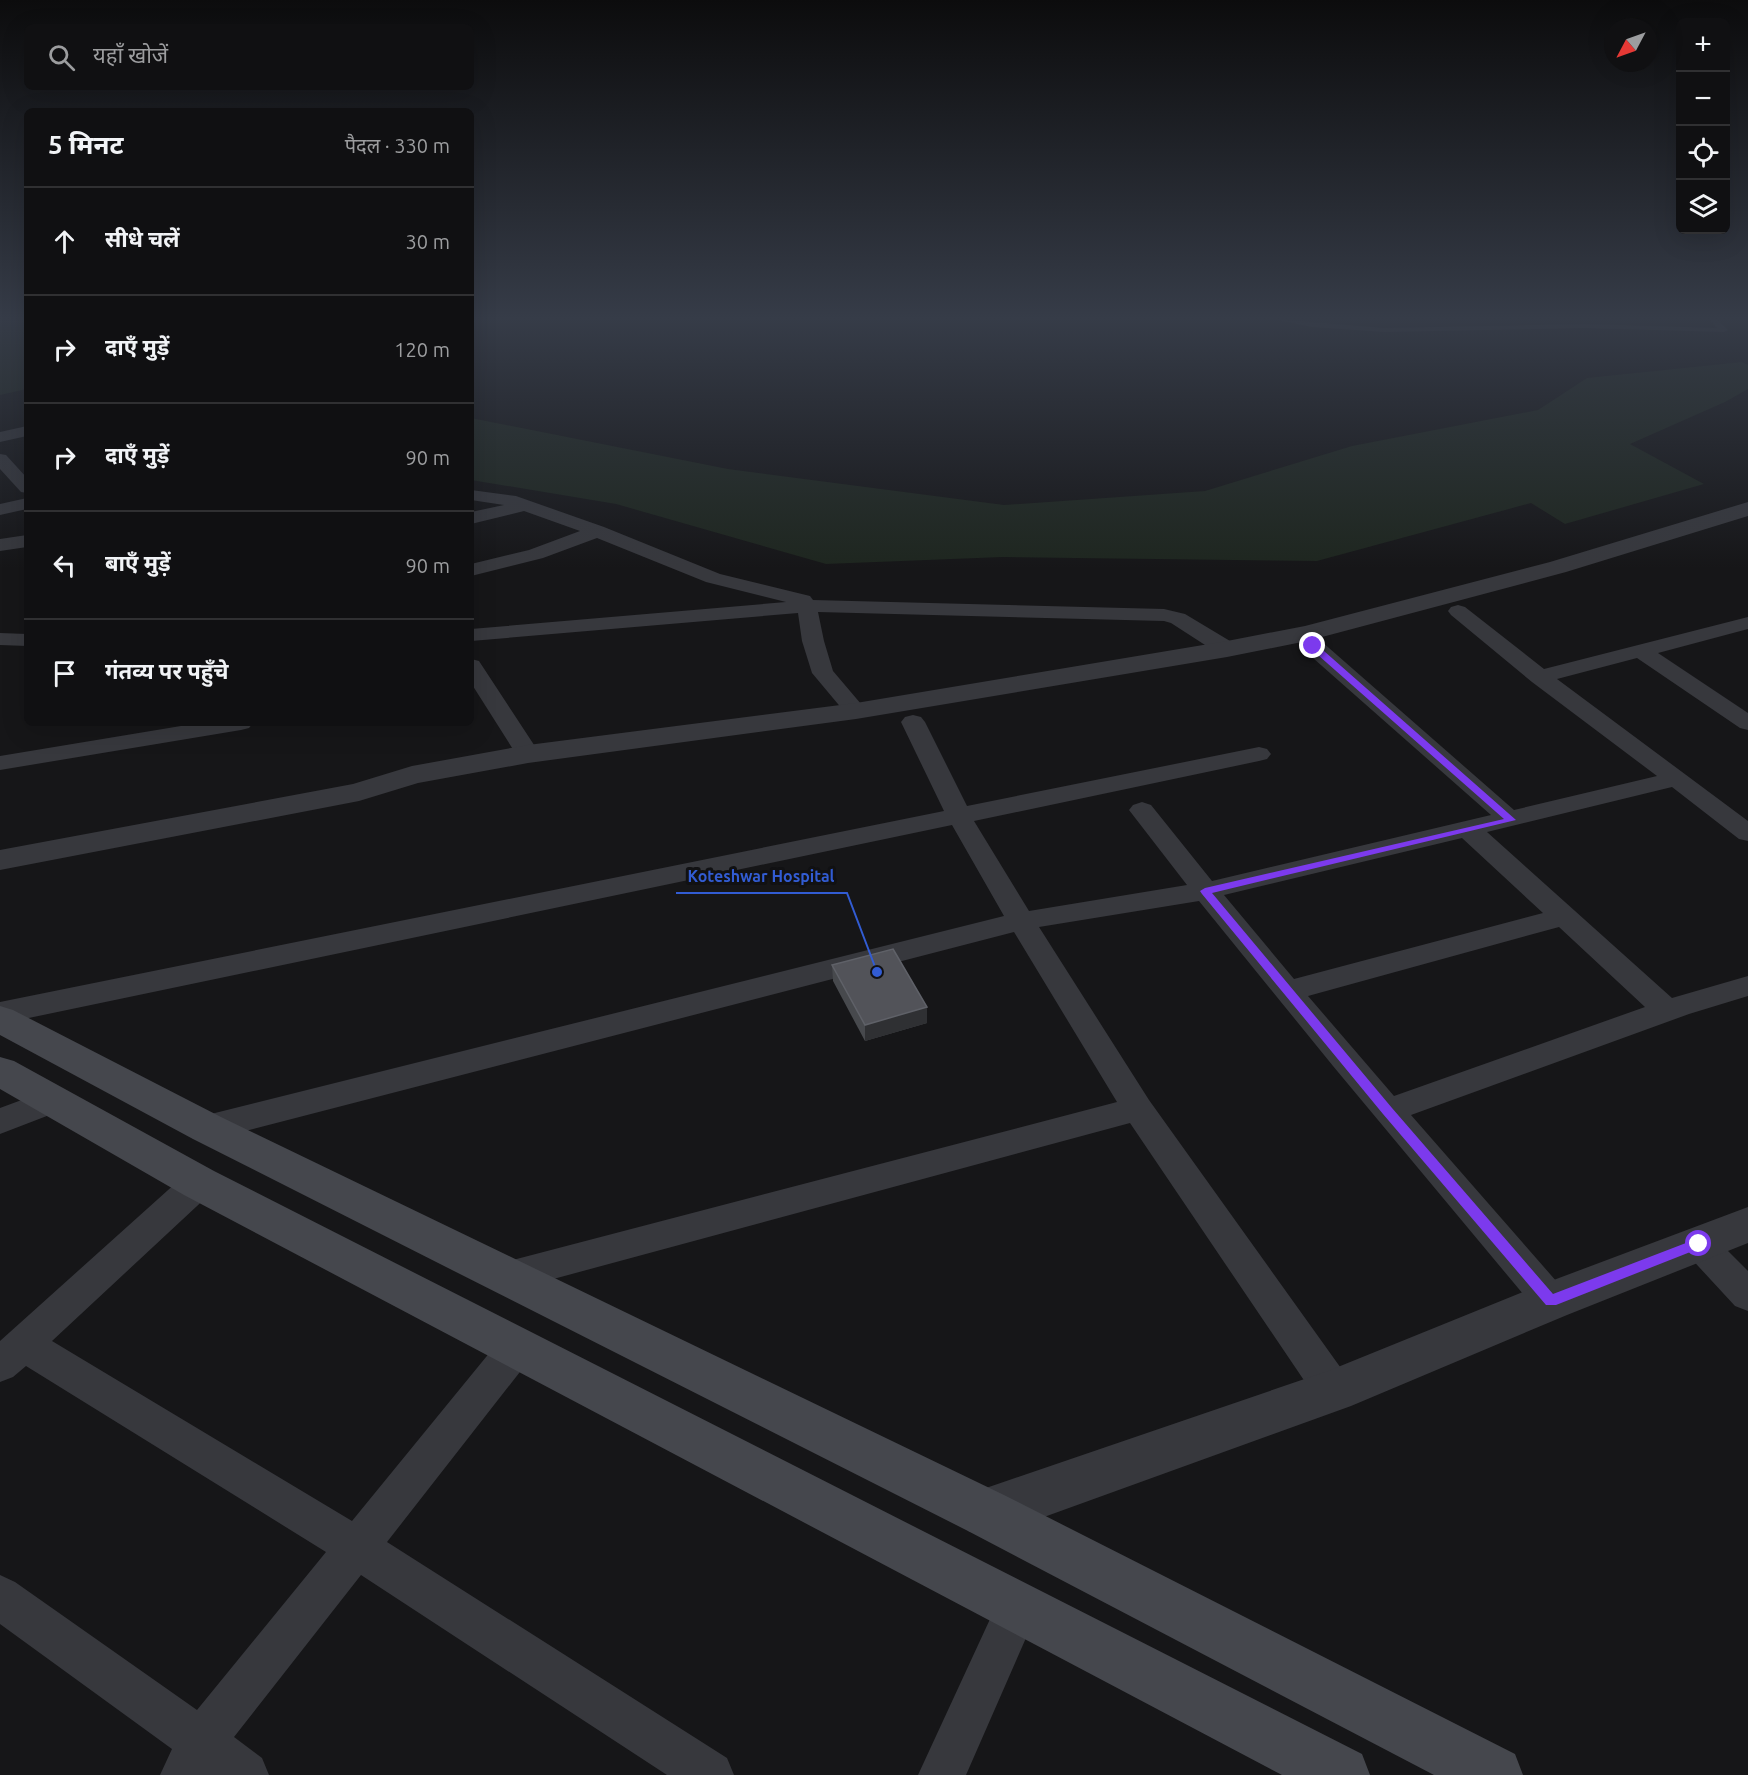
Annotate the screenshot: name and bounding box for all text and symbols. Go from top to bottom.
north arrow [1604,18,1658,72]
map controls [1676,18,1730,234]
button: + [1676,18,1730,72]
search box [24,24,474,90]
icon: search [45,41,78,74]
text: यहाँ खोजें [93,42,168,67]
button: − [1676,72,1730,126]
button: locate [1676,126,1730,180]
text: 5 मिनट [48,130,123,159]
text: पैदल · 330 m [345,134,450,157]
button: layers [1676,180,1730,234]
icon: ahead [48,225,81,258]
text: सीधे चलें [105,226,180,251]
text: 30 m [406,230,450,253]
icon: right [48,333,81,366]
text: दाएँ मुड़ें [105,334,169,359]
text: 120 m [394,338,450,361]
icon: right [48,441,81,474]
text: दाएँ मुड़ें [105,442,169,467]
text: 90 m [406,446,450,469]
icon: left [48,549,81,582]
text: बाएँ मुड़ें [105,550,171,575]
text: 90 m [406,554,450,577]
route end [1299,632,1325,658]
icon: arrive [48,657,81,690]
text: गंतव्य पर पहुँचे [105,658,229,683]
callout: Koteshwar Hospital [676,859,847,893]
text: Koteshwar Hospital [688,867,835,885]
route start [1685,1230,1711,1256]

